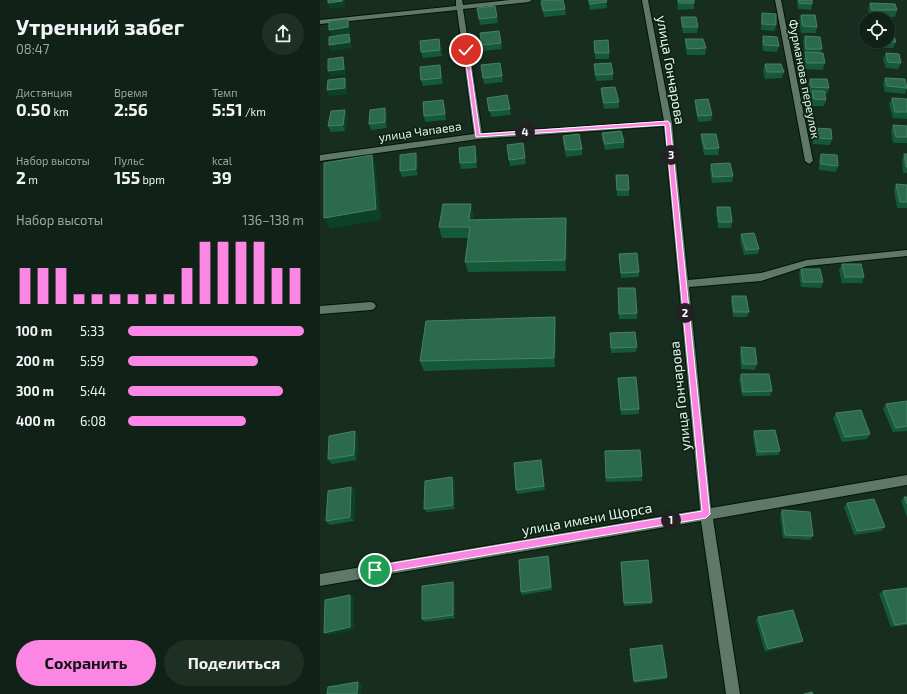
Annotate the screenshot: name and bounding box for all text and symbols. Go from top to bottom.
map controls [859,12,895,48]
button: locate [859,12,895,48]
text: Утренний забег [16,13,184,39]
button: share [262,13,304,55]
street label: улица Гончарова [654,14,689,126]
street label: Фурманова переулок [786,18,824,141]
pin [449,33,483,67]
icon: check [455,39,477,61]
text: 08:47 [16,41,49,57]
text: Дистанция [16,86,72,99]
text: Время [114,86,147,99]
text: Темп [212,86,238,99]
text: 0.50 [16,99,51,119]
text: 2:56 [114,99,148,119]
text: 5:51 [212,99,242,119]
text: km [51,105,69,118]
text: /km [242,105,266,118]
street label: улица Чапаева [377,118,462,145]
pin: 4 [515,122,535,142]
text: 4 [521,125,529,138]
pin: 3 [661,145,681,165]
text: 3 [668,148,674,161]
text: Набор высоты [16,154,90,167]
text: Пульс [114,154,144,167]
text: kcal [212,154,232,167]
text: 2 [16,167,26,187]
text: 155 [114,167,140,187]
text: 39 [212,167,232,187]
text: m [26,173,38,186]
text: bpm [140,173,165,186]
text: Набор высоты [16,212,103,228]
text: 136–138 m [242,212,304,228]
pin: 2 [675,303,695,323]
text: 2 [682,306,688,319]
text: 100 m [16,323,52,339]
text: 5:33 [80,323,105,339]
street label: улица Гончарова [665,340,694,452]
text: 200 m [16,353,54,369]
text: 5:59 [80,353,104,369]
text: 300 m [16,383,54,399]
text: 5:44 [80,383,106,399]
text: 400 m [16,413,55,429]
text: 6:08 [80,413,106,429]
street label: улица имени Щорса [520,499,653,538]
pin: 1 [661,510,681,530]
text: 1 [669,513,673,526]
pin [358,553,392,587]
icon: arrive [364,559,386,581]
button: Сохранить [16,640,156,686]
button: Поделиться [164,640,304,686]

